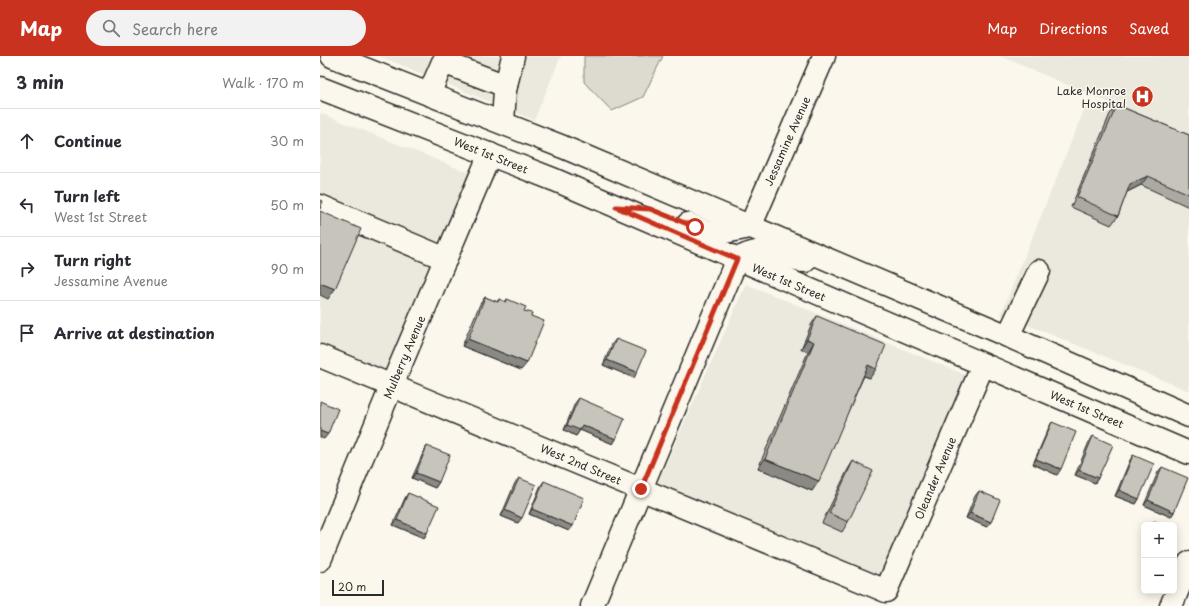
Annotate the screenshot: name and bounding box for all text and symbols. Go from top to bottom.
search box [86,10,366,46]
text: Map [20,14,62,42]
icon: search [100,17,122,39]
text: Search here [132,17,218,40]
text: Map [987,18,1017,39]
text: Directions [1039,18,1107,39]
text: Saved [1129,18,1169,39]
text: 3 min [16,69,64,95]
text: Walk · 170 m [222,73,304,92]
place label: Lake Monroe Hospital [1057,82,1126,112]
hospital icon: Lake Monroe Hospital [1129,83,1155,109]
street label: Jessamine Avenue [760,94,814,188]
text: Continue [54,129,122,152]
icon: ahead [16,130,38,152]
text: 30 m [270,131,304,150]
street label: West 1st Street [451,132,531,178]
text: Turn left [54,184,120,207]
icon: left [16,194,38,216]
text: 50 m [270,195,304,214]
text: West 1st Street [54,207,147,226]
route start [686,218,704,236]
text: Turn right [54,248,131,271]
icon: right [16,258,38,280]
text: 90 m [271,259,304,278]
street label: West 1st Street [749,259,829,305]
text: Jessamine Avenue [54,271,168,290]
street label: Mulberry Avenue [379,313,429,401]
text: Arrive at destination [54,321,215,344]
icon: arrive [16,322,38,344]
street label: West 1st Street [1047,386,1127,432]
street label: Oleander Avenue [910,434,960,522]
street label: West 2nd Street [538,439,625,489]
route end [632,480,650,498]
map controls [1141,522,1177,594]
button: + [1141,522,1177,558]
button: − [1141,558,1177,594]
scale bar [332,578,384,597]
text: 20 m [338,578,366,595]

